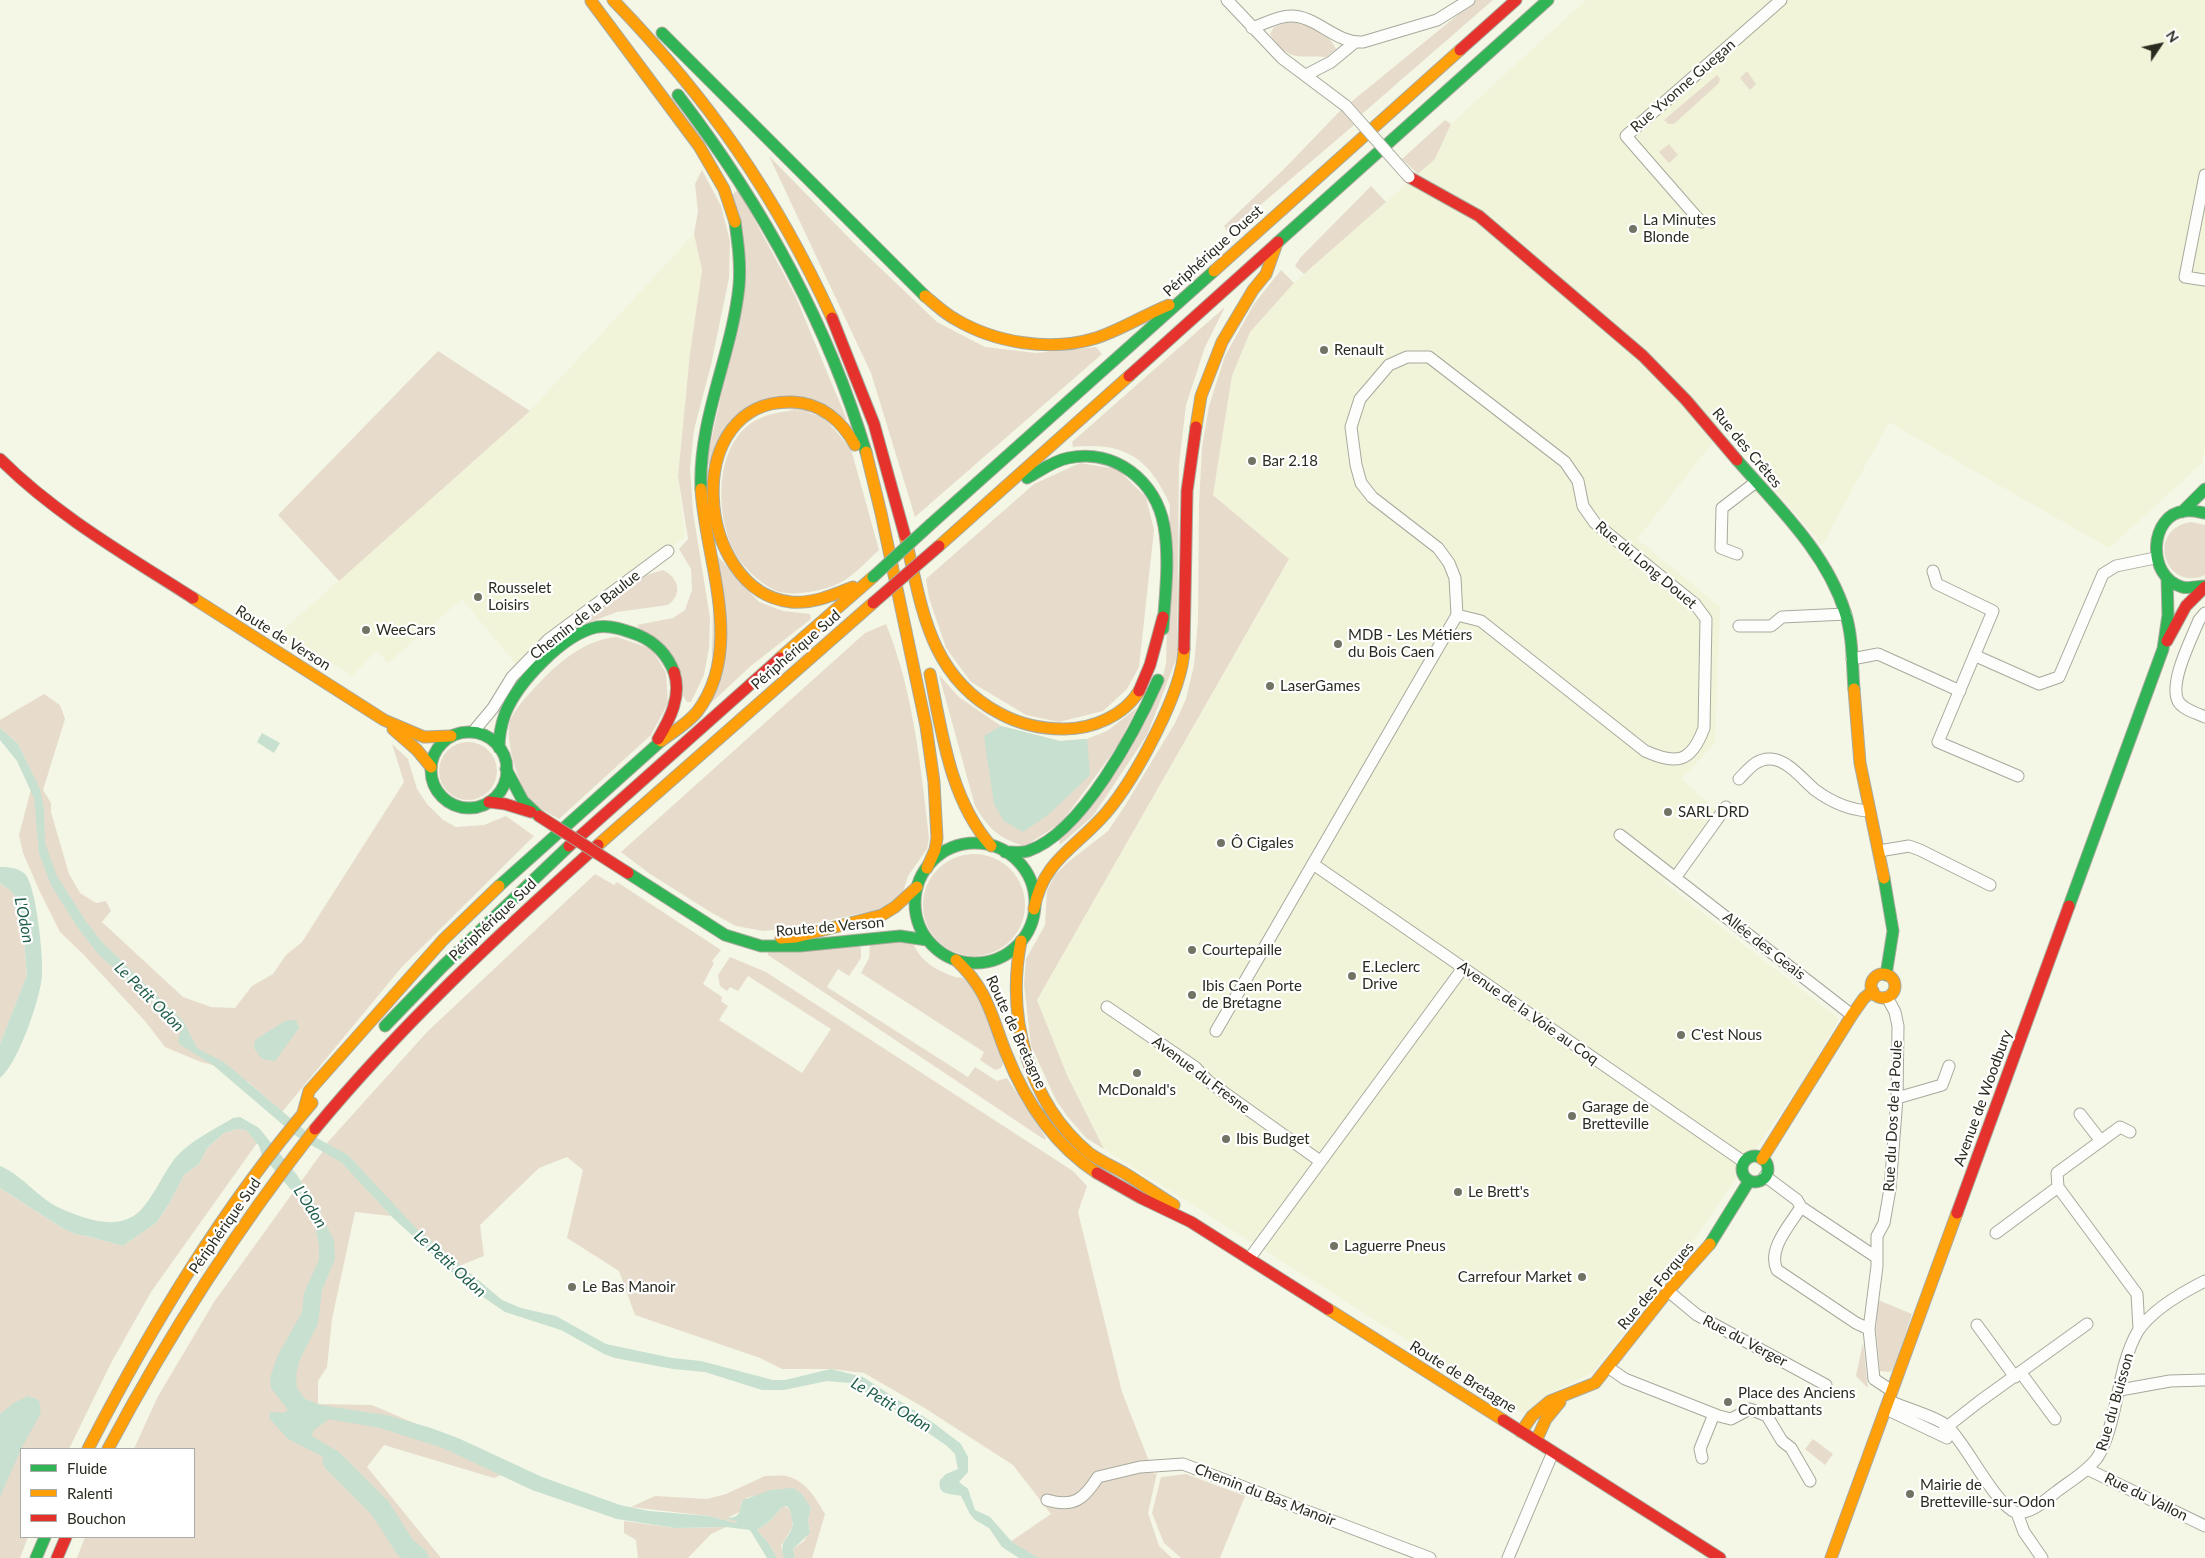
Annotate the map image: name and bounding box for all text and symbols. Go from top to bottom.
north arrow [2135,20,2185,70]
text: N [2163,27,2183,46]
street label: Rue Yvonne Guegan [1627,36,1739,136]
street label: Périphérique Ouest [1159,202,1267,300]
place label: La Minutes Blonde [1643,211,1716,246]
marker: La Minutes Blonde [1627,223,1639,235]
place label: Renault [1334,341,1384,359]
marker: Renault [1318,344,1330,356]
street label: Rue des Crêtes [1708,404,1786,492]
place label: Bar 2.18 [1262,452,1318,470]
marker: Bar 2.18 [1246,455,1258,467]
street label: Rue du Long Douet [1592,517,1700,613]
street label: Chemin de la Baulue [526,566,644,664]
place label: Rousselet Loisirs [488,579,551,614]
marker: Rousselet Loisirs [472,591,484,603]
street label: Route de Verson [232,602,334,674]
street label: Périphérique Sud [748,606,844,694]
place label: WeeCars [376,621,436,639]
marker: WeeCars [360,624,372,636]
place label: MDB - Les Métiers du Bois Caen [1348,626,1472,661]
marker: MDB - Les Métiers du Bois Caen [1332,638,1344,650]
place label: LaserGames [1280,677,1360,695]
marker: LaserGames [1264,680,1276,692]
place label: SARL DRD [1678,803,1749,821]
marker: SARL DRD [1662,806,1674,818]
place label: Ô Cigales [1231,834,1294,852]
marker: Ô Cigales [1215,837,1227,849]
street label: Périphérique Sud [446,875,540,965]
water label: L'Odon [10,895,38,945]
street label: Allée des Geais [1719,908,1809,984]
street label: Route de Verson [775,913,885,941]
place label: Courtepaille [1202,941,1282,959]
marker: Courtepaille [1186,944,1198,956]
street label: Avenue de la Voie au Coq [1454,957,1602,1069]
water label: Le Petit Odon [110,958,188,1036]
place label: E.Leclerc Drive [1362,958,1420,993]
marker: E.Leclerc Drive [1346,970,1358,982]
street label: Route de Bretagne [982,973,1050,1091]
place label: Ibis Caen Porte de Bretagne [1202,977,1302,1012]
marker: Ibis Caen Porte de Bretagne [1186,989,1198,1001]
place label: C'est Nous [1691,1026,1762,1044]
street label: Avenue de Woodbury [1950,1027,2016,1169]
marker: C'est Nous [1675,1029,1687,1041]
street label: Avenue du Fresne [1149,1032,1253,1118]
street label: Rue du Dos de la Poule [1880,1040,1906,1192]
marker: McDonald's [1131,1067,1143,1079]
place label: McDonald's [1098,1081,1176,1099]
place label: Garage de Bretteville [1582,1098,1649,1133]
marker: Garage de Bretteville [1566,1110,1578,1122]
place label: Ibis Budget [1236,1130,1310,1148]
marker: Ibis Budget [1220,1133,1232,1145]
street label: Périphérique Sud [185,1175,265,1277]
water label: L'Odon [289,1182,331,1232]
place label: Le Brett's [1468,1183,1529,1201]
marker: Le Brett's [1452,1186,1464,1198]
water label: Le Petit Odon [410,1227,490,1301]
place label: Laguerre Pneus [1344,1237,1446,1255]
street label: Rue des Forques [1614,1239,1698,1333]
marker: Laguerre Pneus [1328,1240,1340,1252]
place label: Carrefour Market [1458,1268,1572,1286]
marker: Carrefour Market [1576,1271,1588,1283]
place label: Le Bas Manoir [582,1278,675,1296]
marker: Le Bas Manoir [566,1281,578,1293]
street label: Rue du Verger [1700,1311,1790,1371]
street label: Route de Bretagne [1406,1337,1520,1417]
street label: Rue du Buisson [2092,1351,2138,1453]
water label: Le Petit Odon [847,1374,935,1436]
place label: Place des Anciens Combattants [1738,1384,1855,1419]
marker: Place des Anciens Combattants [1722,1396,1734,1408]
legend [20,1448,195,1538]
text: Fluide [67,1459,107,1477]
street label: Chemin du Bas Manoir [1192,1460,1338,1530]
street label: Rue du Vallon [2101,1469,2191,1525]
place label: Mairie de Bretteville-sur-Odon [1920,1476,2055,1511]
text: Ralenti [67,1484,113,1502]
marker: Mairie de Bretteville-sur-Odon [1904,1488,1916,1500]
text: Bouchon [67,1509,126,1527]

